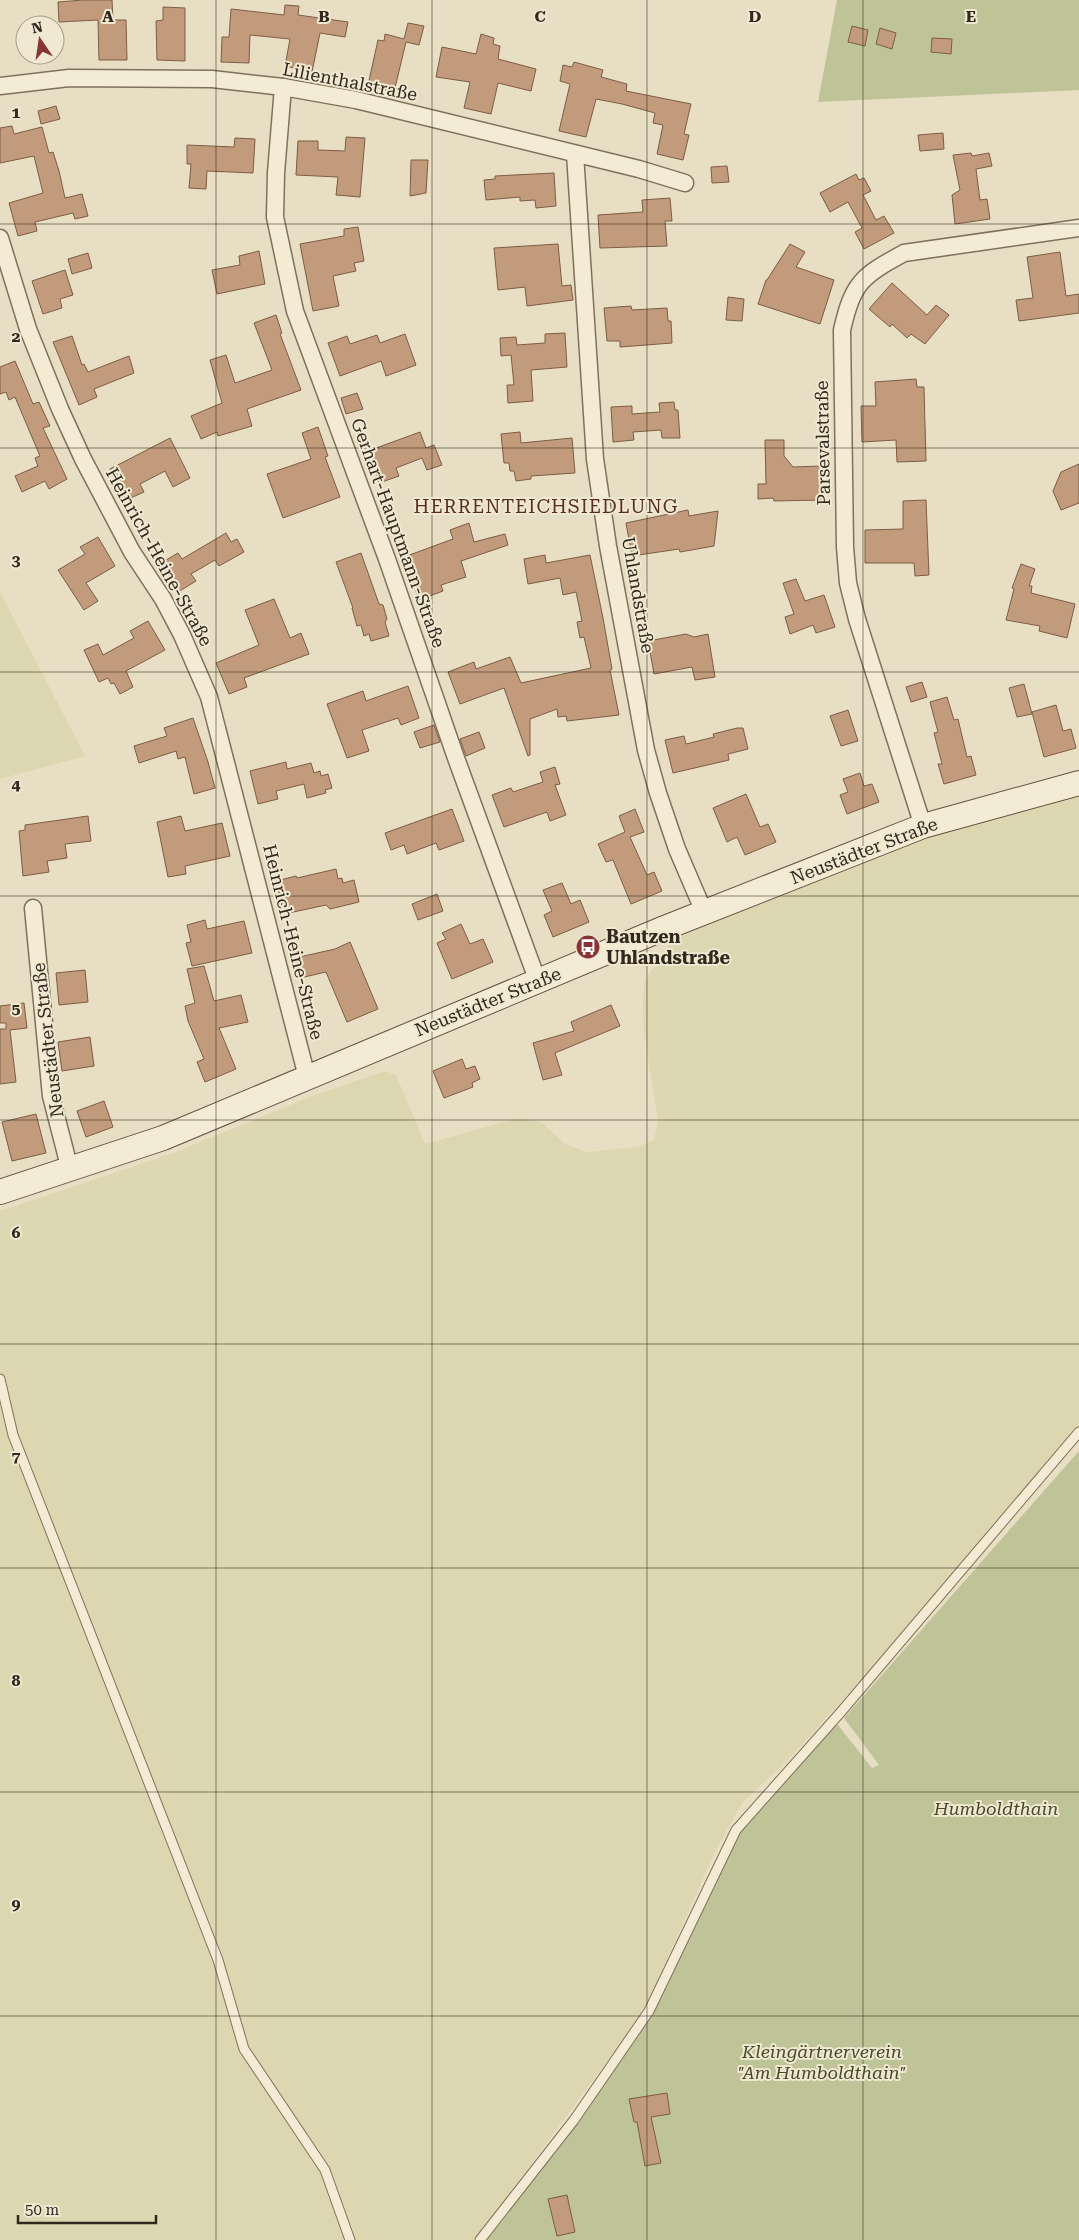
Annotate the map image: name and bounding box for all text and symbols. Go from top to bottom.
text: A [102,7,114,26]
text: B [318,7,330,26]
text: C [534,7,546,26]
text: D [749,7,762,26]
text: E [966,7,976,26]
north arrow [15,15,65,65]
text: N [30,18,44,36]
street label: Lilienthalstraße [281,58,419,105]
text: 1 [12,103,21,122]
text: 2 [12,327,21,346]
street label: Parsevalstraße [811,380,834,506]
street label: Gerhart-Hauptmann-Straße [347,415,450,651]
street label: Heinrich-Heine-Straße [102,464,217,650]
district label: HERRENTEICHSIEDLUNG [414,495,678,518]
street label: Uhlandstraße [618,535,659,655]
text: 3 [12,551,21,570]
text: 4 [12,775,21,794]
street label: Neustädter Straße [787,813,940,888]
street label: Heinrich-Heine-Straße [259,842,328,1042]
place label: Bautzen Uhlandstraße [606,926,731,968]
bus stop icon: Bautzen Uhlandstraße [575,934,601,960]
street label: Neustädter Straße [28,961,67,1119]
street label: Neustädter Straße [412,963,564,1040]
text: 5 [12,999,21,1018]
text: 6 [12,1223,21,1242]
text: 7 [12,1447,21,1466]
text: 8 [12,1671,21,1690]
park label: Humboldthain [933,1798,1058,1819]
text: 9 [12,1895,21,1914]
park label: Kleingärtnerverein "Am Humboldthain" [738,2041,906,2083]
scale bar [18,2192,155,2224]
text: 50 m [25,2201,60,2219]

